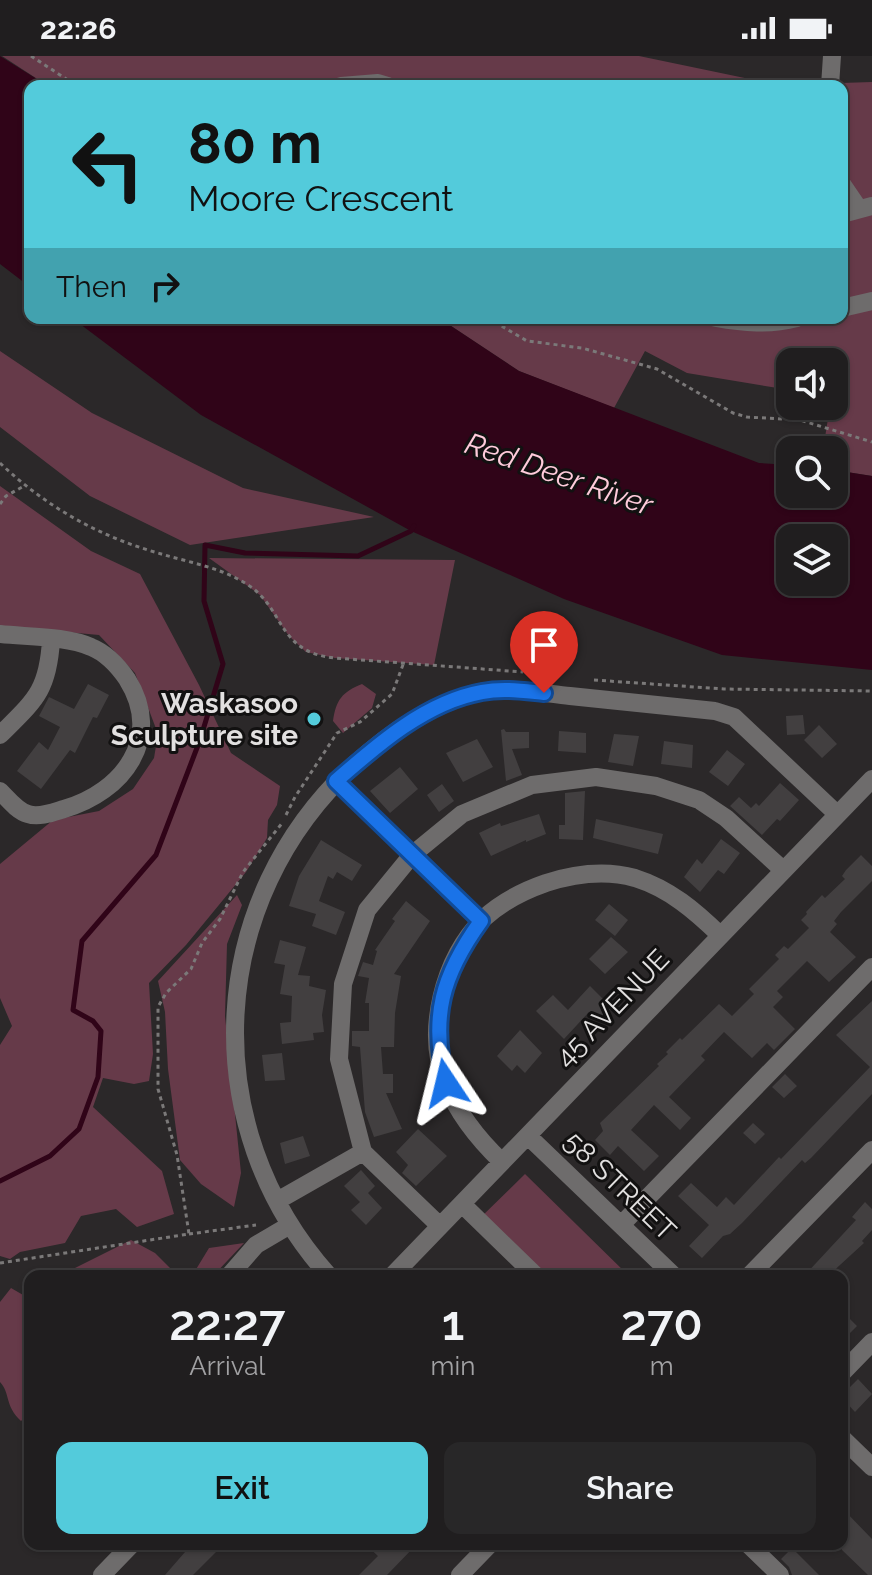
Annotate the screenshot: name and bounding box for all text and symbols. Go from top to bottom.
text: 22:26 [40,11,116,46]
text: 80 m [188,110,322,176]
icon: left [56,112,160,216]
text: Moore Crescent [188,177,453,219]
icon: right [143,264,187,308]
text: Then [56,269,127,304]
map controls [776,348,848,596]
button: sound [776,348,848,420]
water label: Red Deer River [461,426,659,523]
button: search [776,436,848,508]
button: layers [776,524,848,596]
pin [510,611,578,693]
icon: arrive [522,623,566,667]
place label: Waskasoo Sculpture site [111,687,298,752]
marker: Waskasoo Sculpture site [305,710,323,728]
street label: 45 AVENUE [548,943,676,1073]
position arrow [404,1041,488,1125]
street label: 58 STREET [557,1125,683,1247]
text: 22:27 [169,1295,285,1351]
text: 1 [442,1295,464,1351]
text: 270 [621,1295,703,1351]
text: Arrival [189,1351,265,1381]
text: min [431,1351,475,1381]
text: m [650,1351,674,1381]
button: Exit [56,1442,428,1534]
button: Share [444,1442,816,1534]

